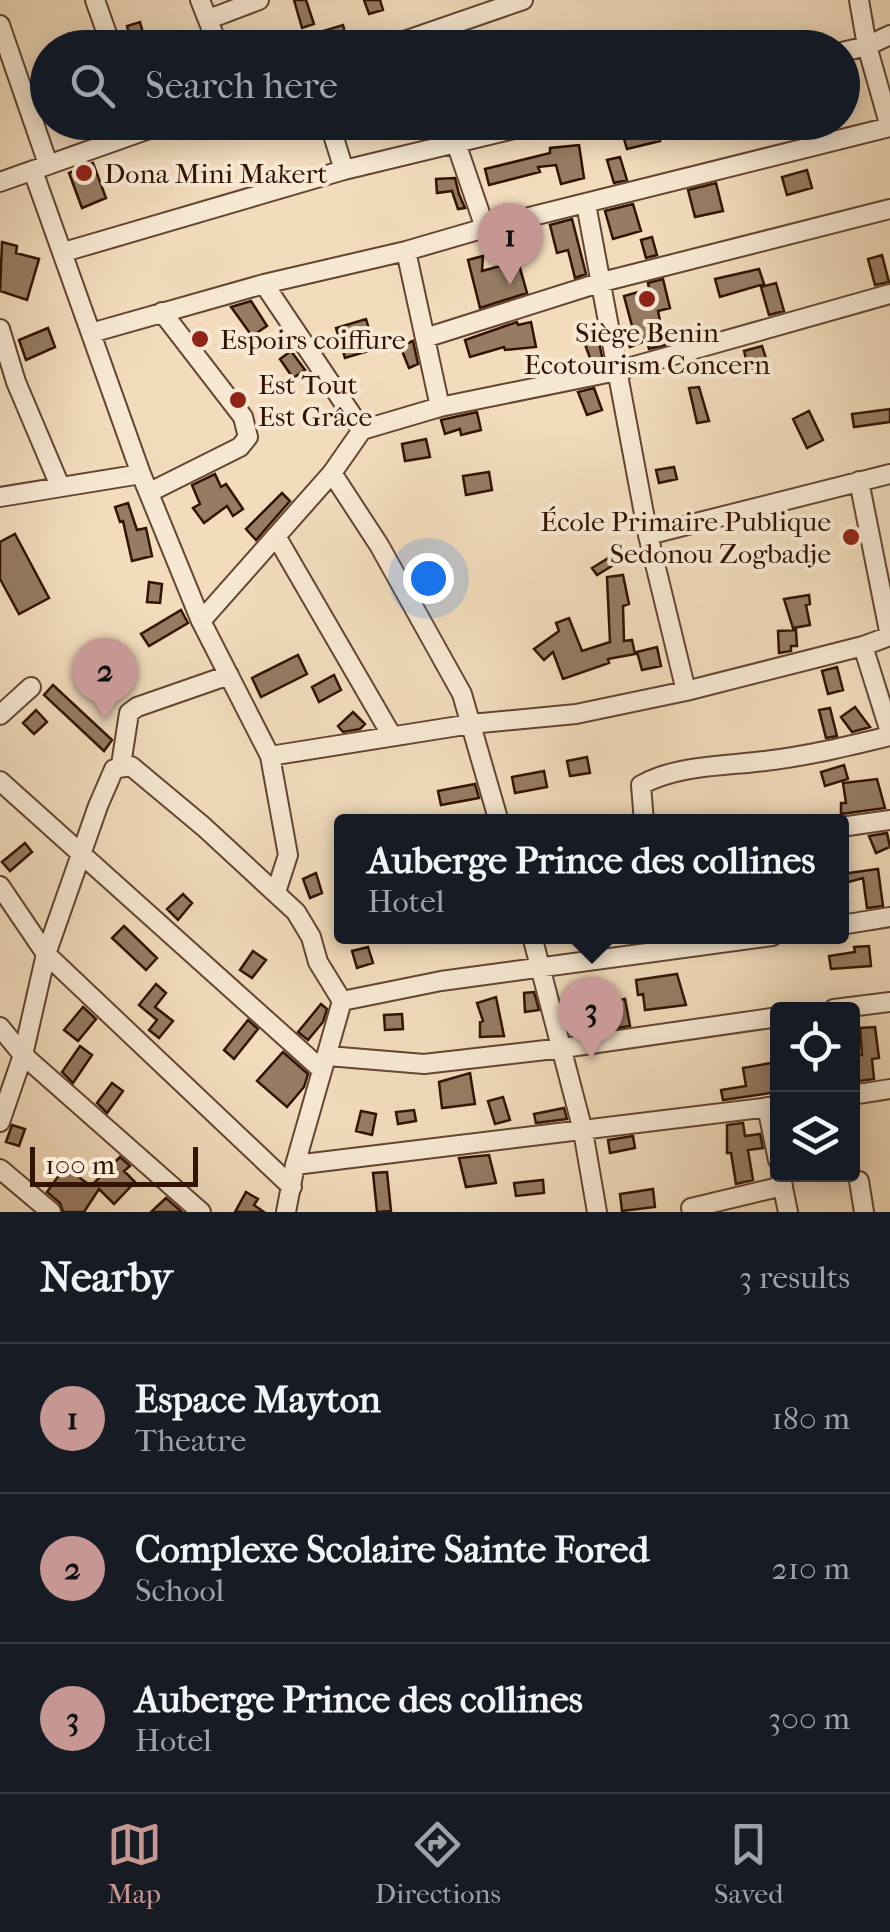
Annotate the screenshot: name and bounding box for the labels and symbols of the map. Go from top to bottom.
place label: Dona Mini Makert [104,157,327,190]
marker: Dona Mini Makert [73,162,95,184]
pin: 1 [478,202,542,285]
marker: Siège Benin Ecotourism Concern [636,288,658,310]
place label: Siège Benin Ecotourism Concern [524,316,770,381]
place label: Espoirs coiffure [220,323,406,356]
marker: Espoirs coiffure [189,328,211,350]
place label: Est Tout Est Grâce [258,368,372,433]
marker: Est Tout Est Grâce [227,389,249,411]
place label: École Primaire Publique Sedonou Zogbadje [540,505,831,570]
marker: École Primaire Publique Sedonou Zogbadje [840,526,862,548]
your location [403,553,454,604]
pin: 2 [72,638,138,720]
pin: 3 [558,976,624,1059]
scale bar [30,1142,198,1186]

